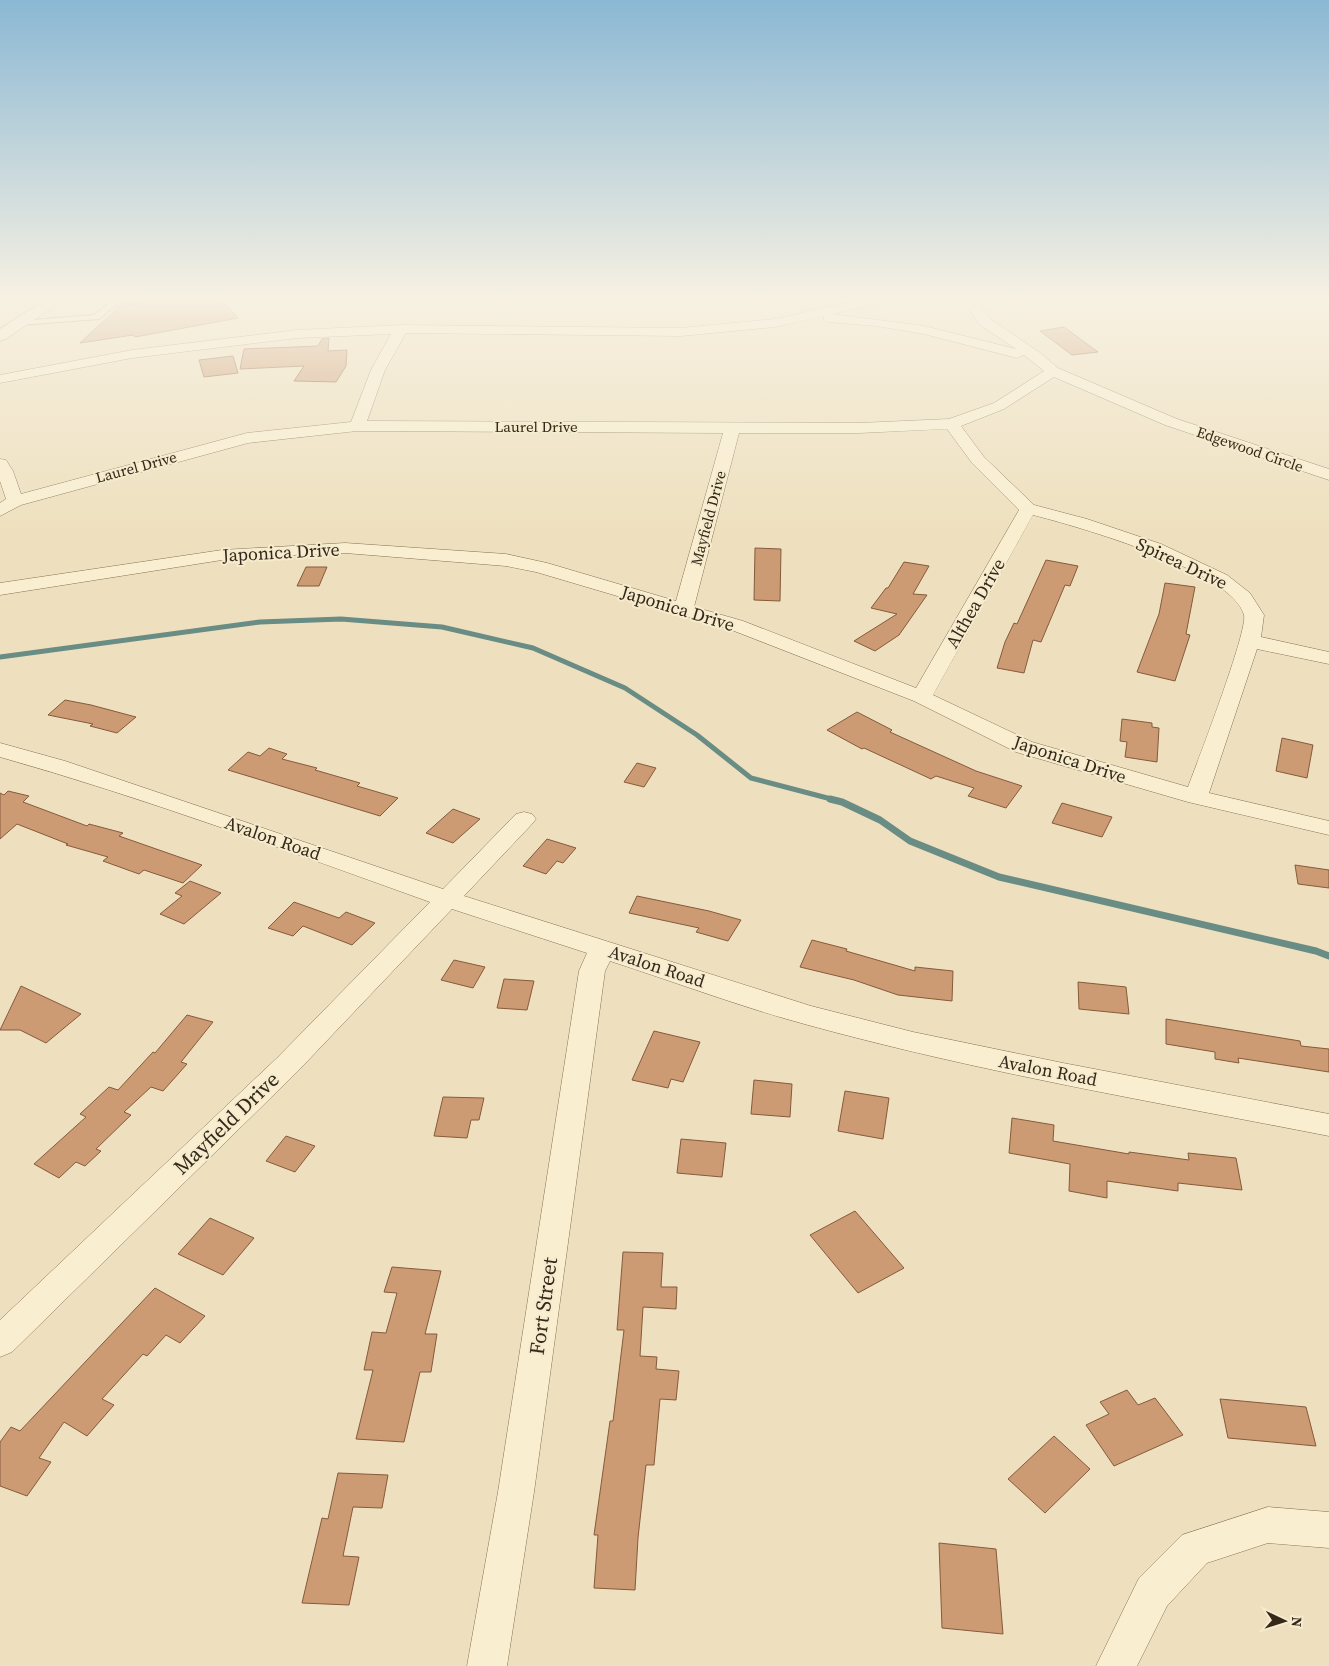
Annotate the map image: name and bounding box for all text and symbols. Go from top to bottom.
street label: Laurel Drive [494,416,578,437]
street label: Edgewood Circle [1194,421,1306,477]
street label: Laurel Drive [93,446,179,488]
street label: Mayfield Drive [685,468,731,568]
street label: Spirea Drive [1132,531,1232,595]
street label: Japonica Drive [221,536,340,568]
street label: Althea Drive [939,554,1011,652]
street label: Japonica Drive [617,579,738,637]
street label: Japonica Drive [1009,729,1130,789]
street label: Avalon Road [222,810,324,866]
street label: Avalon Road [606,939,708,993]
street label: Avalon Road [997,1048,1099,1092]
street label: Mayfield Drive [167,1065,285,1181]
street label: Fort Street [522,1255,564,1357]
north arrow [1259,1596,1309,1646]
text: N [1287,1616,1307,1628]

